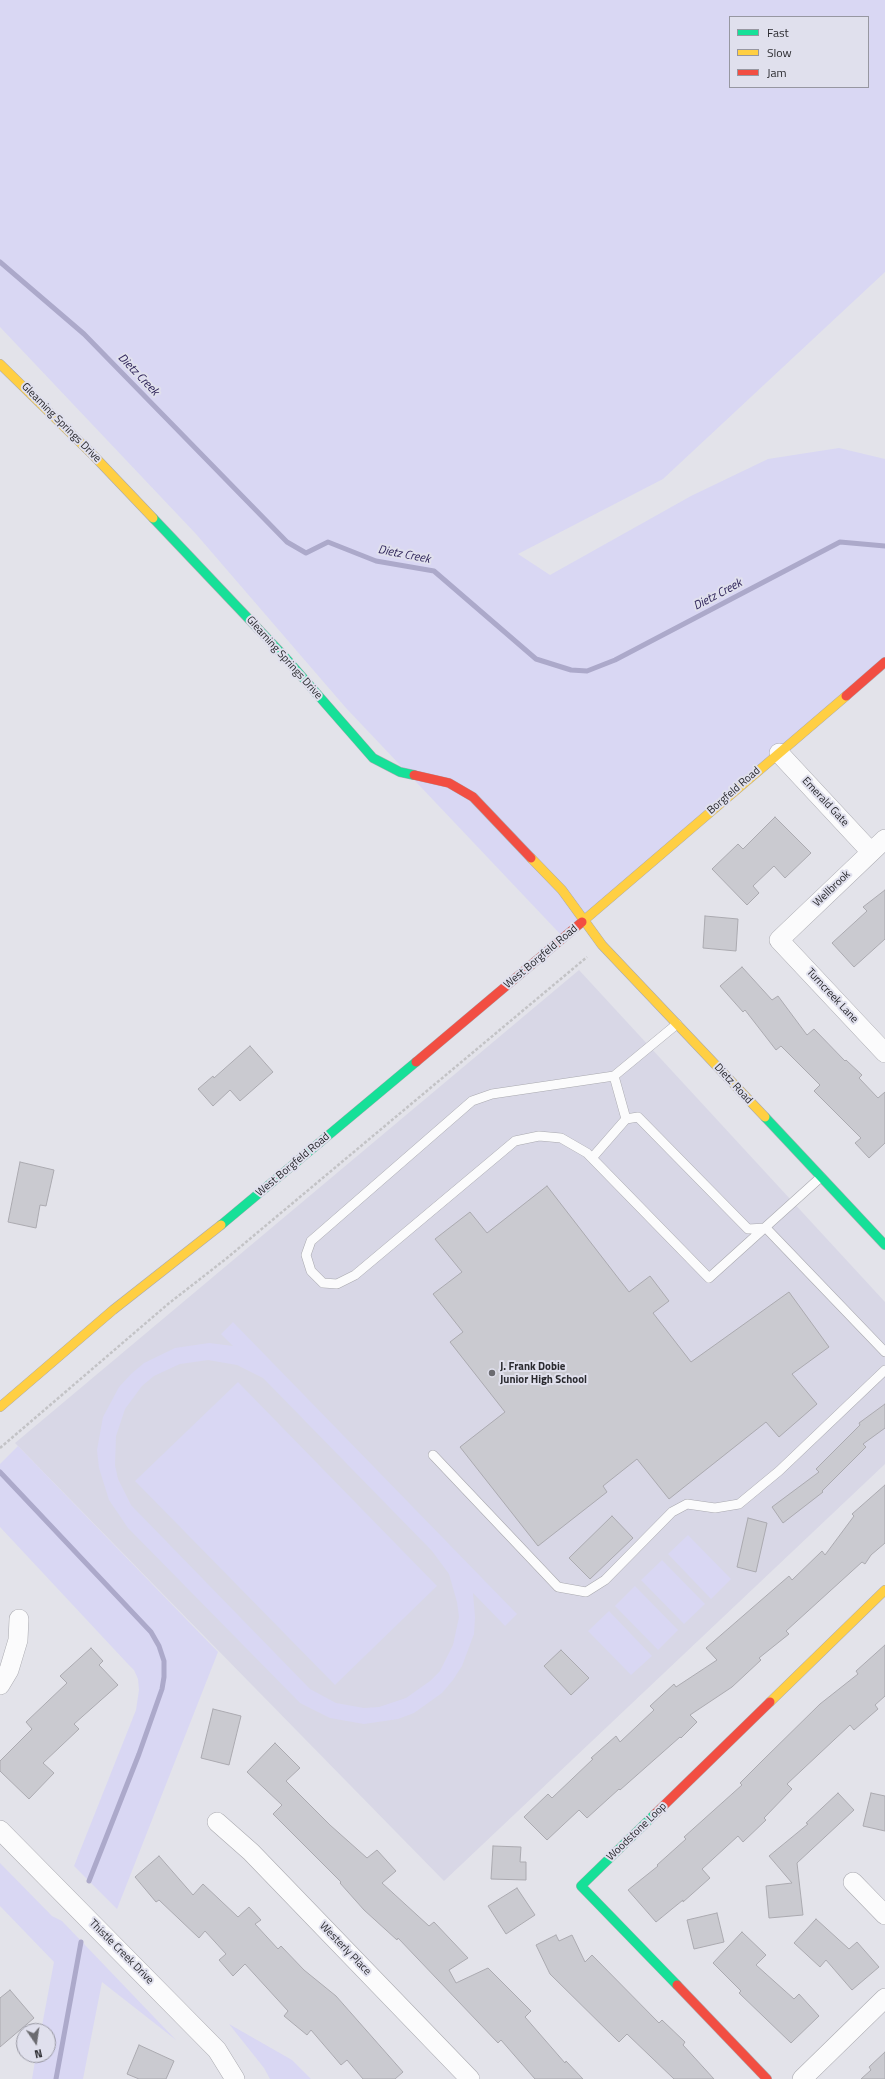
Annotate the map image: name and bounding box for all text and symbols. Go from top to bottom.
legend [729,16,869,88]
text: Fast [767,23,789,42]
text: Slow [767,43,792,62]
text: Jam [767,63,787,82]
water label: Dietz Creek [114,351,162,399]
street label: Gleaming Springs Drive [18,380,104,466]
water label: Dietz Creek [377,543,431,567]
water label: Dietz Creek [691,576,745,614]
street label: Gleaming Springs Drive [243,614,325,702]
street label: Borgfeld Road [705,764,763,818]
street label: Emerald Gate [799,775,851,829]
street label: Wellbrook [811,868,853,910]
street label: West Borgfeld Road [501,922,581,992]
street label: Turncreek Lane [803,966,861,1026]
street label: Dietz Road [711,1061,755,1107]
street label: West Borgfeld Road [253,1130,333,1200]
place label: J. Frank Dobie Junior High School [500,1360,587,1386]
marker: J. Frank Dobie Junior High School [487,1368,497,1378]
street label: Woodstone Loop [604,1800,670,1864]
street label: Thistle Creek Drive [86,1917,156,1987]
street label: Westerly Place [316,1920,374,1978]
north arrow [16,2023,56,2063]
text: N [33,2045,44,2062]

